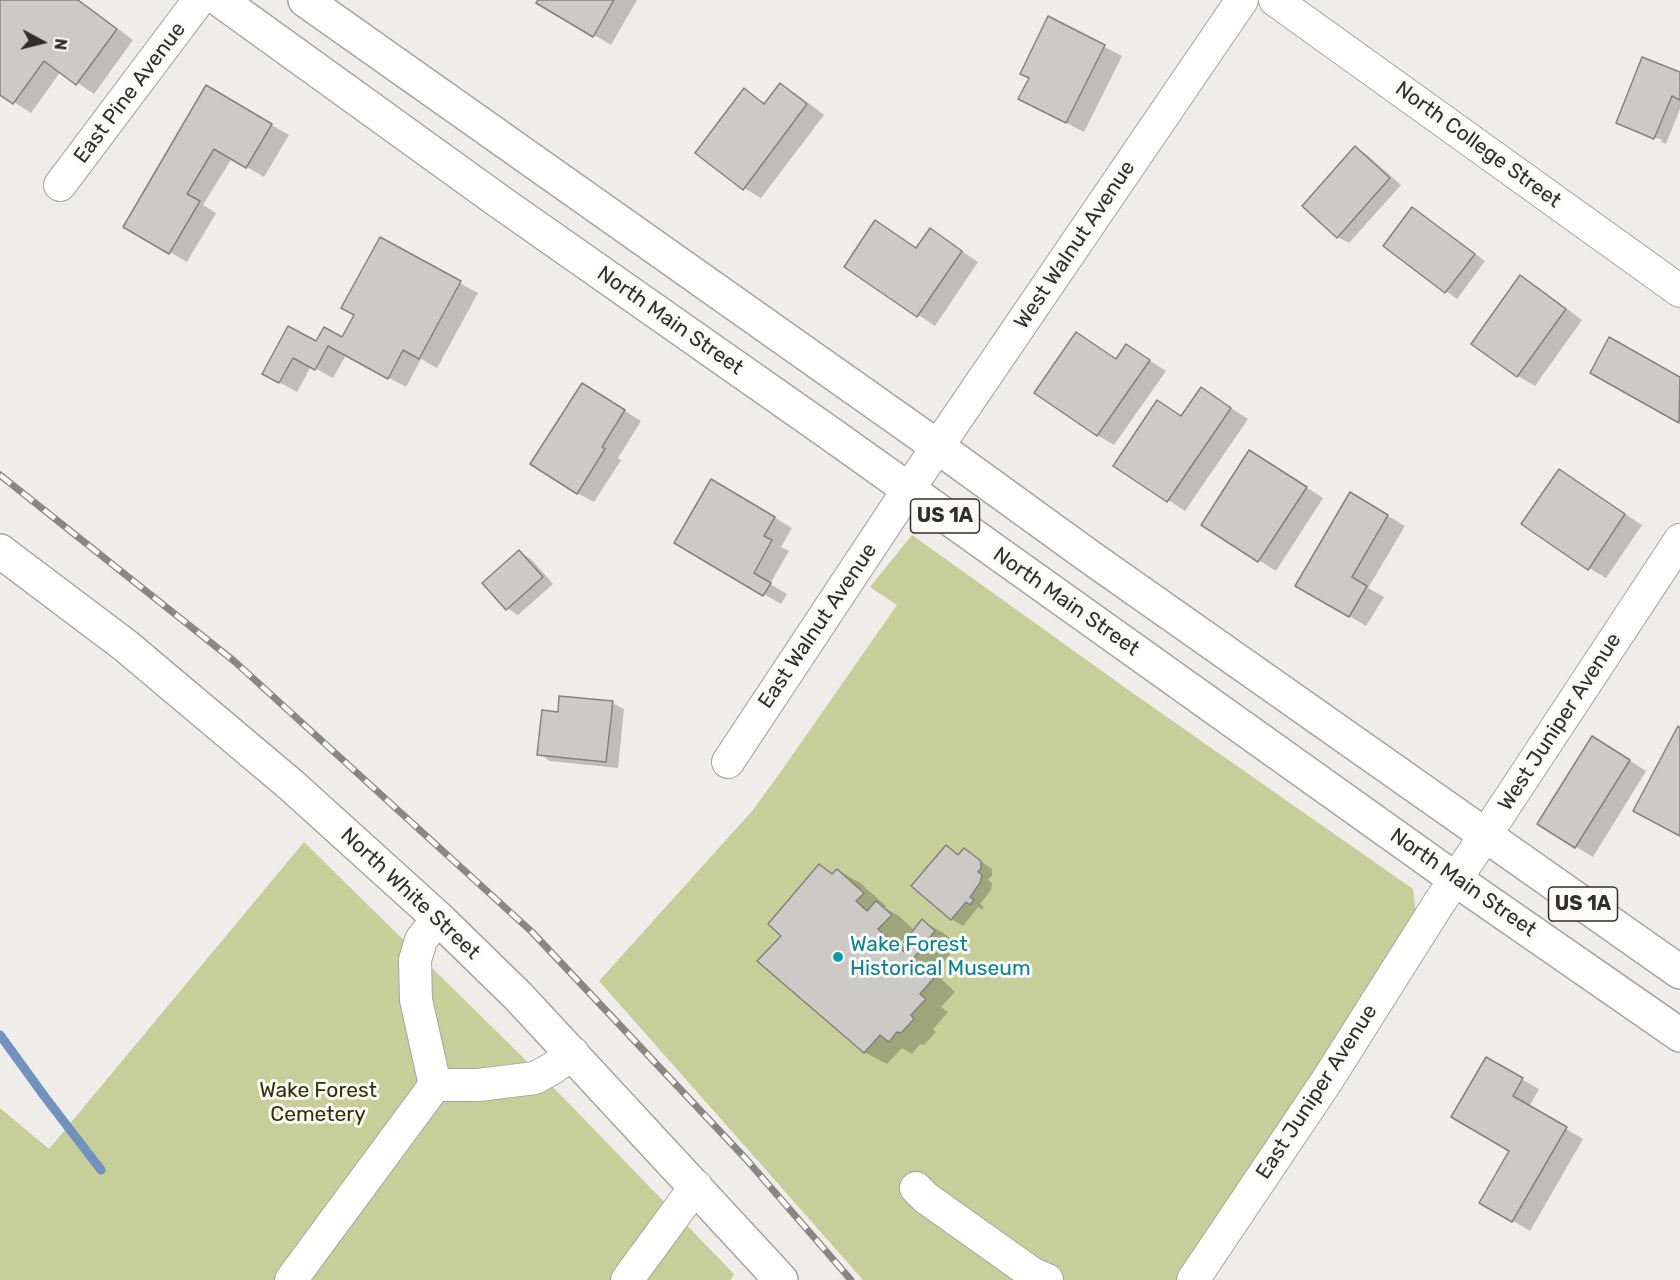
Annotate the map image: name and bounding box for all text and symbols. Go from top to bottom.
north arrow [12,12,72,72]
street label: East Pine Avenue [69,17,191,169]
text: N [50,37,70,51]
street label: North College Street [1390,76,1566,214]
street label: West Walnut Avenue [1009,156,1141,334]
street label: North Main Street [592,261,748,381]
road number: US 1A [910,499,980,533]
street label: East Walnut Avenue [753,539,883,713]
street label: North Main Street [988,542,1144,662]
street label: West Juniper Avenue [1493,628,1627,816]
street label: North White Street [335,823,485,965]
street label: North Main Street [1385,823,1541,943]
road number: US 1A [1548,887,1618,921]
place label: Wake Forest Historical Museum [850,932,1031,982]
marker: Wake Forest Historical Museum [831,950,845,964]
street label: East Juniper Avenue [1251,1000,1383,1184]
park label: Wake Forest Cemetery [259,1078,377,1128]

